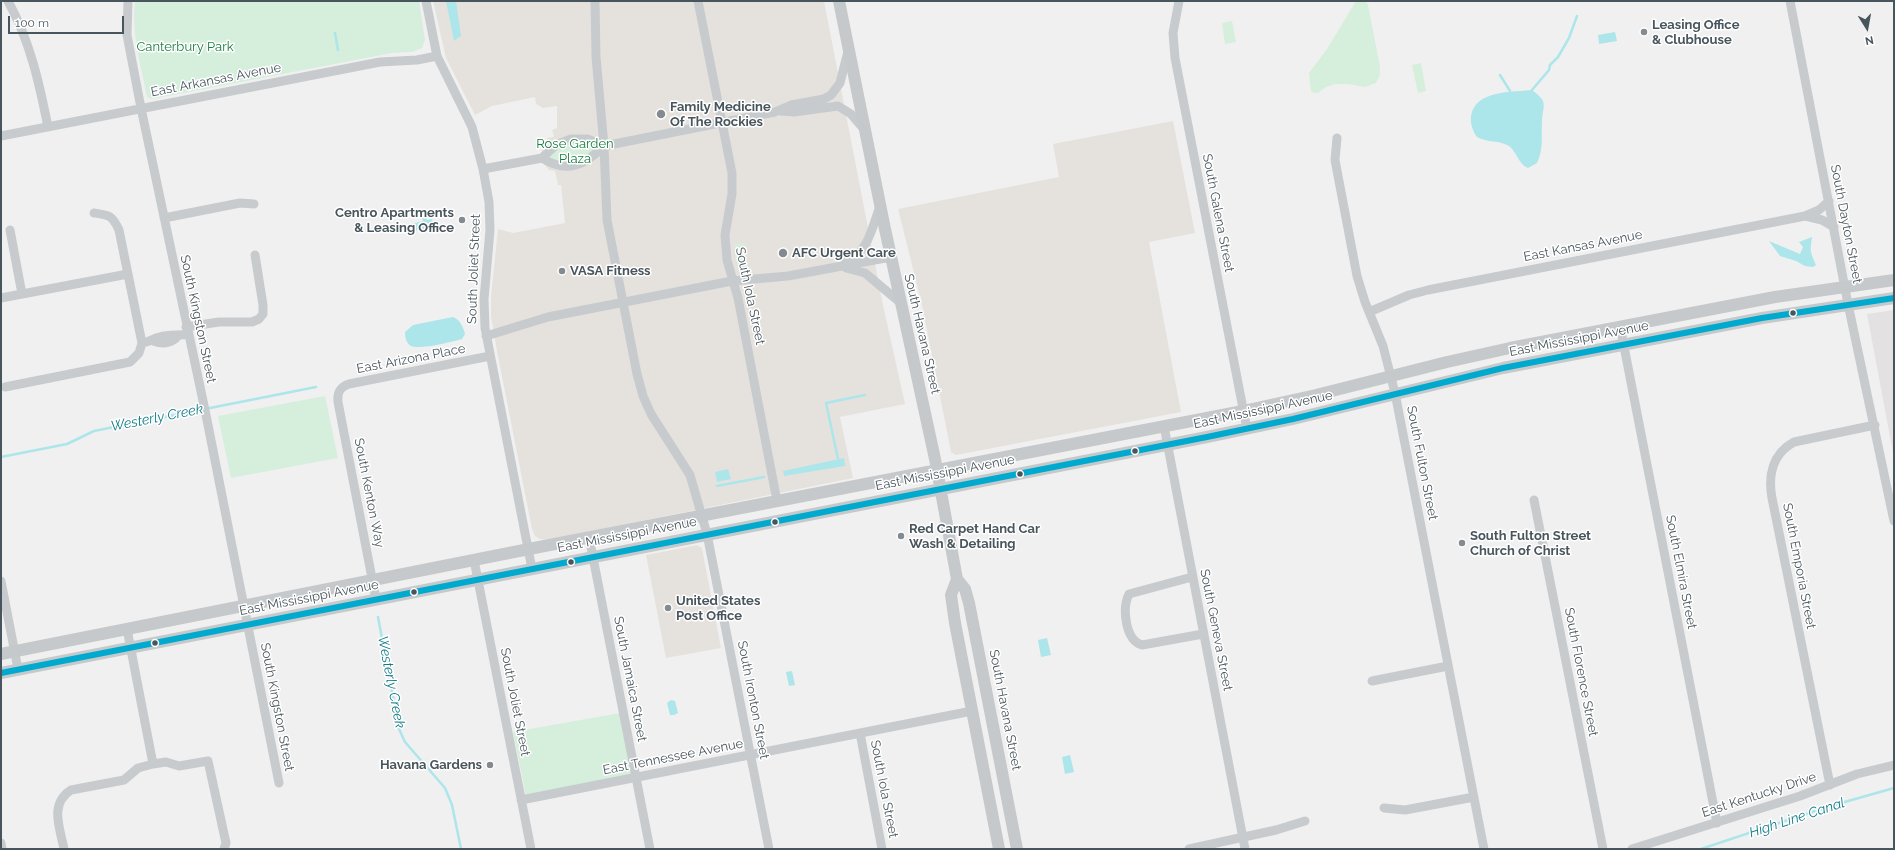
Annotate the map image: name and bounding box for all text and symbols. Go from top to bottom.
scale bar [10,8,126,34]
north arrow [1847,8,1887,48]
text: 100 m [15,16,49,30]
place label: Leasing Office & Clubhouse [1652,17,1739,48]
marker: Leasing Office & Clubhouse [1639,27,1649,37]
text: N [1864,33,1875,47]
park label: Canterbury Park [136,39,234,55]
street label: East Arkansas Avenue [150,60,282,100]
place label: Family Medicine Of The Rockies [670,99,771,130]
marker: Family Medicine Of The Rockies [655,108,667,120]
park label: Rose Garden Plaza [536,136,614,167]
street label: South Galena Street [1199,153,1237,273]
street label: South Dayton Street [1827,163,1865,285]
place label: Centro Apartments & Leasing Office [335,205,454,236]
street label: South Joliet Street [464,214,484,324]
marker: Centro Apartments & Leasing Office [457,215,467,225]
street label: East Kansas Avenue [1522,227,1644,265]
place label: AFC Urgent Care [792,245,896,261]
street label: South Iola Street [732,246,768,346]
marker: AFC Urgent Care [777,247,789,259]
street label: South Kingston Street [177,254,219,384]
place label: VASA Fitness [570,263,651,279]
marker: VASA Fitness [557,266,567,276]
street label: South Havana Street [901,272,943,396]
unlabelled marker [1788,308,1798,318]
street label: East Mississippi Avenue [1508,318,1650,360]
street label: East Arizona Place [355,341,467,377]
street label: East Mississippi Avenue [1192,388,1334,432]
water label: Westerly Creek [109,401,205,435]
street label: South Fulton Street [1403,405,1441,521]
street label: South Kenton Way [351,437,387,549]
unlabelled marker [1130,446,1140,456]
street label: East Mississippi Avenue [874,452,1016,494]
unlabelled marker [1015,469,1025,479]
street label: South Emporia Street [1779,502,1819,630]
street label: East Mississippi Avenue [556,514,698,556]
street label: South Elmira Street [1662,514,1700,630]
unlabelled marker [770,517,780,527]
place label: Red Carpet Hand Car Wash & Detailing [909,521,1040,552]
place label: South Fulton Street Church of Christ [1470,528,1591,559]
marker: Red Carpet Hand Car Wash & Detailing [896,531,906,541]
marker: South Fulton Street Church of Christ [1457,538,1467,548]
unlabelled marker [566,557,576,567]
street label: South Geneva Street [1197,568,1235,692]
street label: East Mississippi Avenue [238,577,380,619]
unlabelled marker [409,587,419,597]
place label: United States Post Office [676,593,760,624]
marker: United States Post Office [663,603,673,613]
street label: South Florence Street [1561,606,1601,738]
street label: South Jamaica Street [610,615,650,743]
water label: Westerly Creek [374,634,408,730]
unlabelled marker [150,638,160,648]
street label: South Ironton Street [734,639,772,761]
street label: South Kingston Street [257,641,297,773]
street label: South Joliet Street [497,646,533,758]
street label: South Havana Street [986,648,1024,772]
street label: East Tennessee Avenue [602,736,744,778]
street label: South Iola Street [867,739,901,839]
place label: Havana Gardens [380,757,482,773]
marker: Havana Gardens [485,760,495,770]
street label: East Kentucky Drive [1700,769,1818,821]
water label: High Line Canal [1747,795,1847,841]

